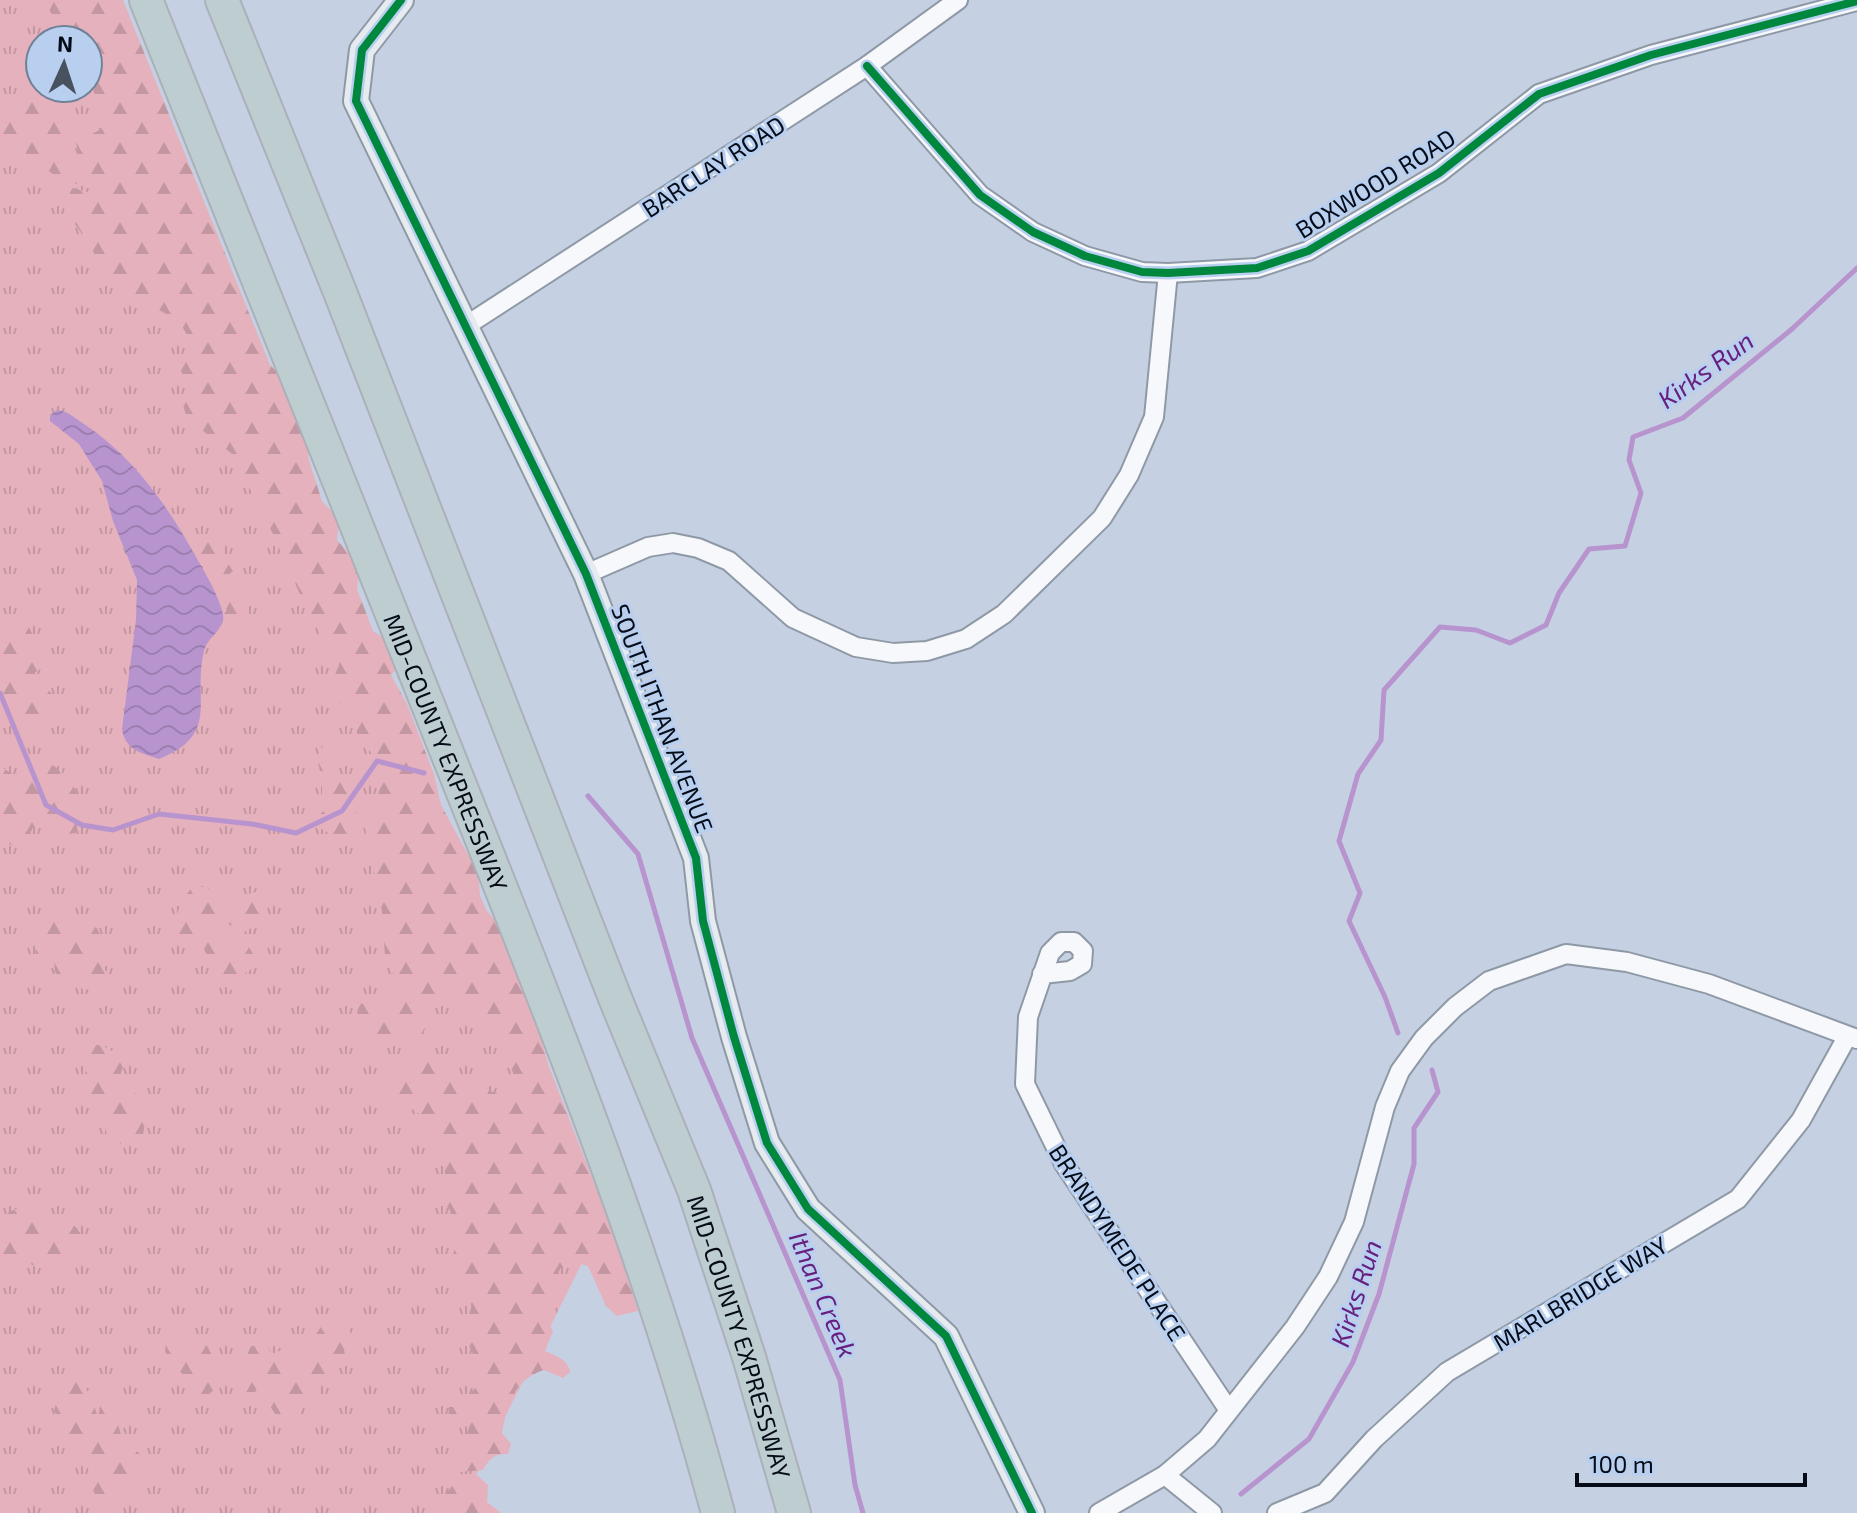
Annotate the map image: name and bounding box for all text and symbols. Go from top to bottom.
north arrow [24,24,104,104]
text: N [56,30,74,56]
street label: BARCLAY ROAD [636,109,790,223]
street label: BOXWOOD ROAD [1290,122,1460,244]
water label: Kirks Run [1651,324,1759,414]
street label: SOUTH ITHAN AVENUE [606,600,720,836]
street label: MID-COUNTY EXPRESSWAY [379,609,515,895]
street label: BRANDYMEDE PLACE [1044,1138,1192,1346]
street label: MID-COUNTY EXPRESSWAY [682,1191,798,1482]
water label: Ithan Creek [784,1226,864,1362]
street label: MARLBRIDGE WAY [1488,1229,1673,1356]
water label: Kirks Run [1323,1236,1387,1350]
scale bar [1577,1437,1805,1487]
text: 100 m [1589,1449,1654,1478]

